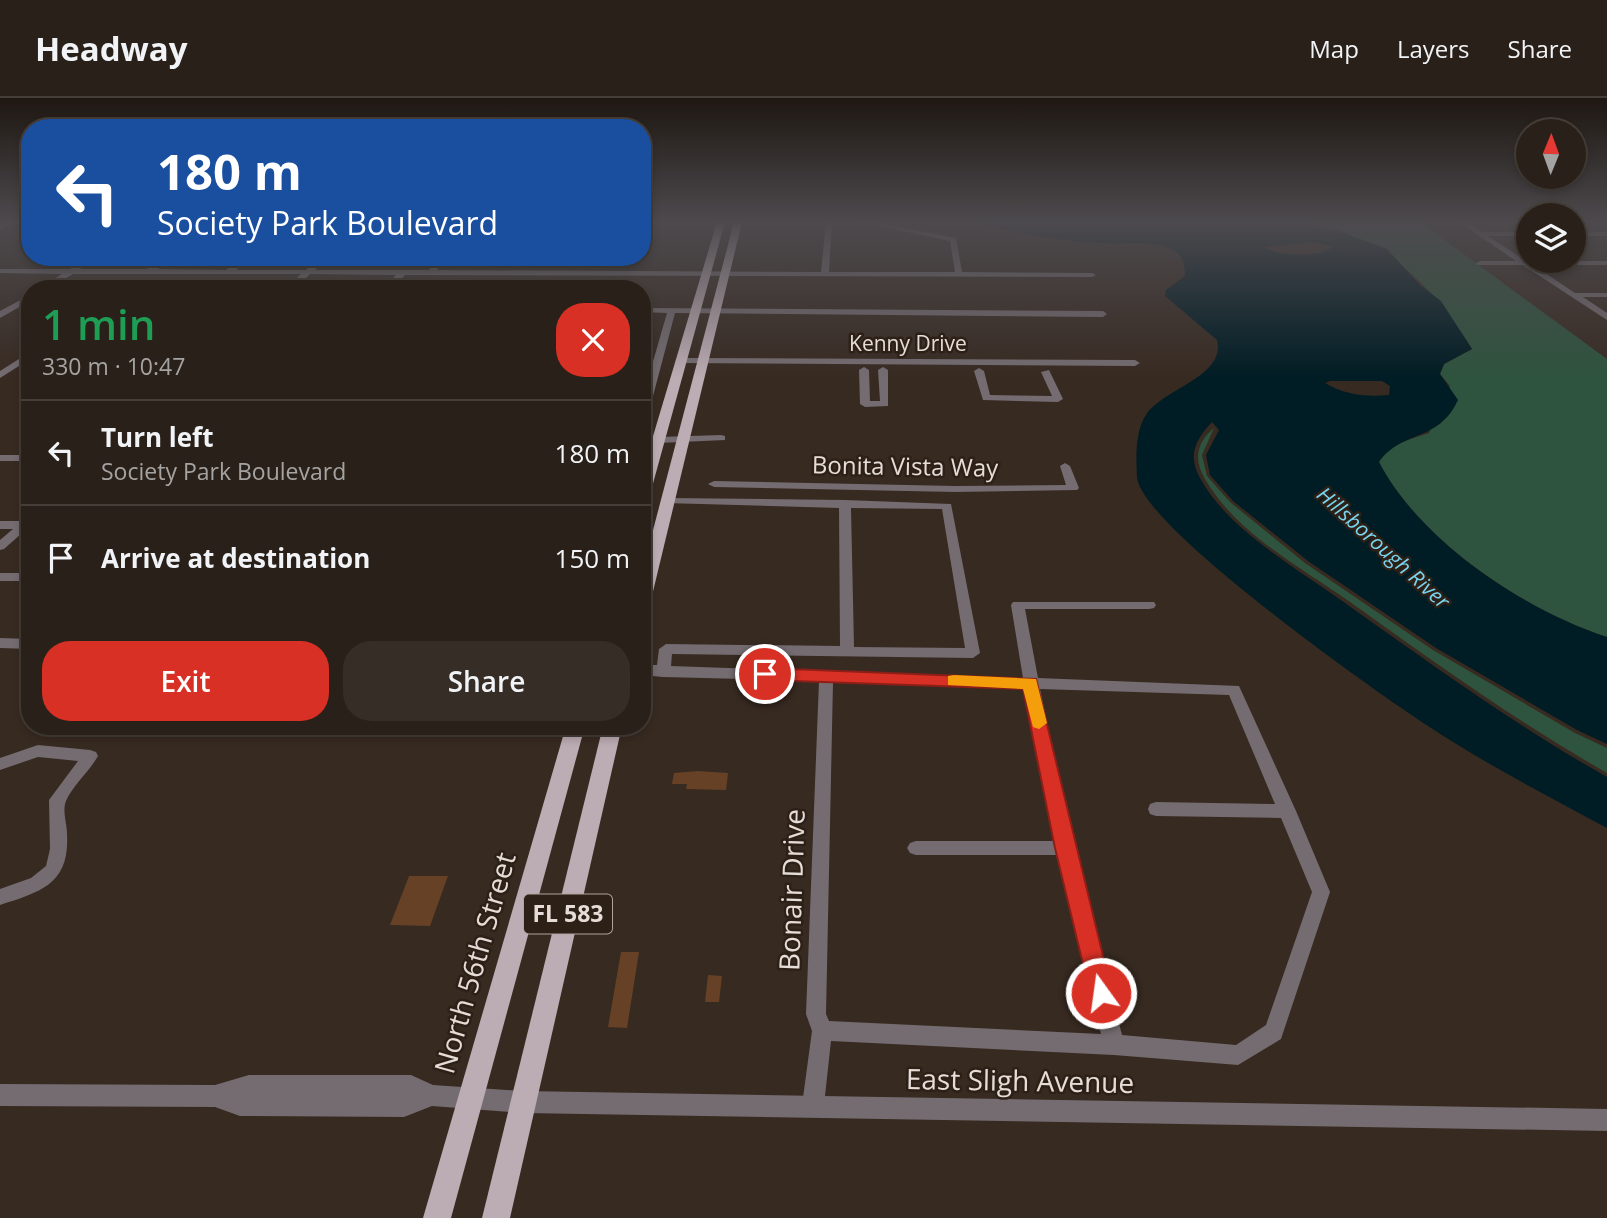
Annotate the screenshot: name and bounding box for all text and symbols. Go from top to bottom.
text: Headway [35,26,188,71]
text: Map [1309,32,1359,65]
text: Layers [1397,32,1470,65]
text: Share [1508,32,1572,65]
north arrow [1516,119,1586,189]
map controls [1516,119,1586,273]
text: 180 m [157,138,302,204]
icon: left [42,147,133,238]
text: Society Park Boulevard [157,201,498,244]
button: layers [1516,203,1586,273]
text: 1 min [42,295,155,352]
button: close [556,303,630,377]
street label: Kenny Drive [849,329,967,357]
text: 330 m · 10:47 [42,350,185,382]
text: Turn left [101,419,213,455]
icon: left [42,434,80,472]
text: 180 m [555,435,630,471]
street label: Bonita Vista Way [812,447,999,484]
text: Society Park Boulevard [101,455,346,487]
water label: Hillsborough River [1311,480,1457,615]
icon: arrive [42,539,80,577]
text: Arrive at destination [101,540,370,576]
text: 150 m [555,540,630,576]
button: Exit [42,641,329,721]
button: Share [343,641,630,721]
pin [735,644,795,704]
icon: arrive [746,655,784,693]
street label: Bonair Drive [769,808,813,972]
street label: North 56th Street [424,848,524,1078]
road number: FL 583 [524,894,612,934]
position arrow [1064,956,1138,1030]
street label: East Sligh Avenue [906,1059,1135,1101]

